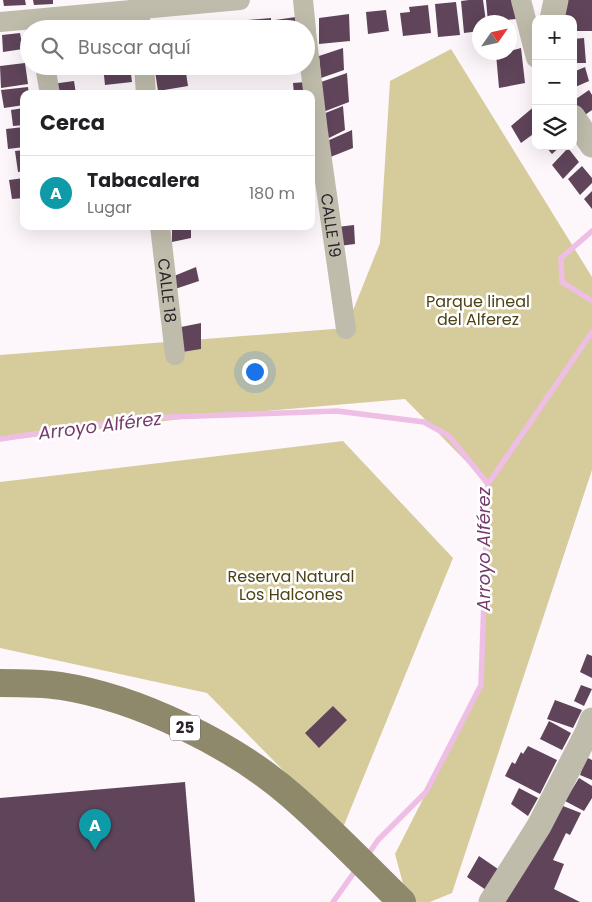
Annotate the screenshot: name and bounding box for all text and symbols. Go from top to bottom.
north arrow [472,15,517,60]
map controls [532,15,577,150]
button: + [532,15,577,60]
search box [20,20,315,75]
icon: search [38,34,66,62]
text: Buscar aquí [78,34,191,61]
button: − [532,60,577,105]
button: layers [532,105,577,150]
text: Cerca [40,108,105,137]
text: Tabacalera [87,167,200,194]
text: A [50,182,62,205]
text: 180 m [249,182,295,205]
street label: CALLE 19 [315,192,347,259]
text: Lugar [87,196,132,219]
street label: CALLE 18 [152,257,182,324]
park label: Parque lineal del Alferez [426,290,530,331]
your location [242,359,268,385]
water label: Arroyo Alférez [36,405,164,446]
water label: Arroyo Alférez [471,486,496,612]
park label: Reserva Natural Los Halcones [228,565,354,606]
road number: 25 [170,716,200,740]
pin: A [79,809,111,850]

